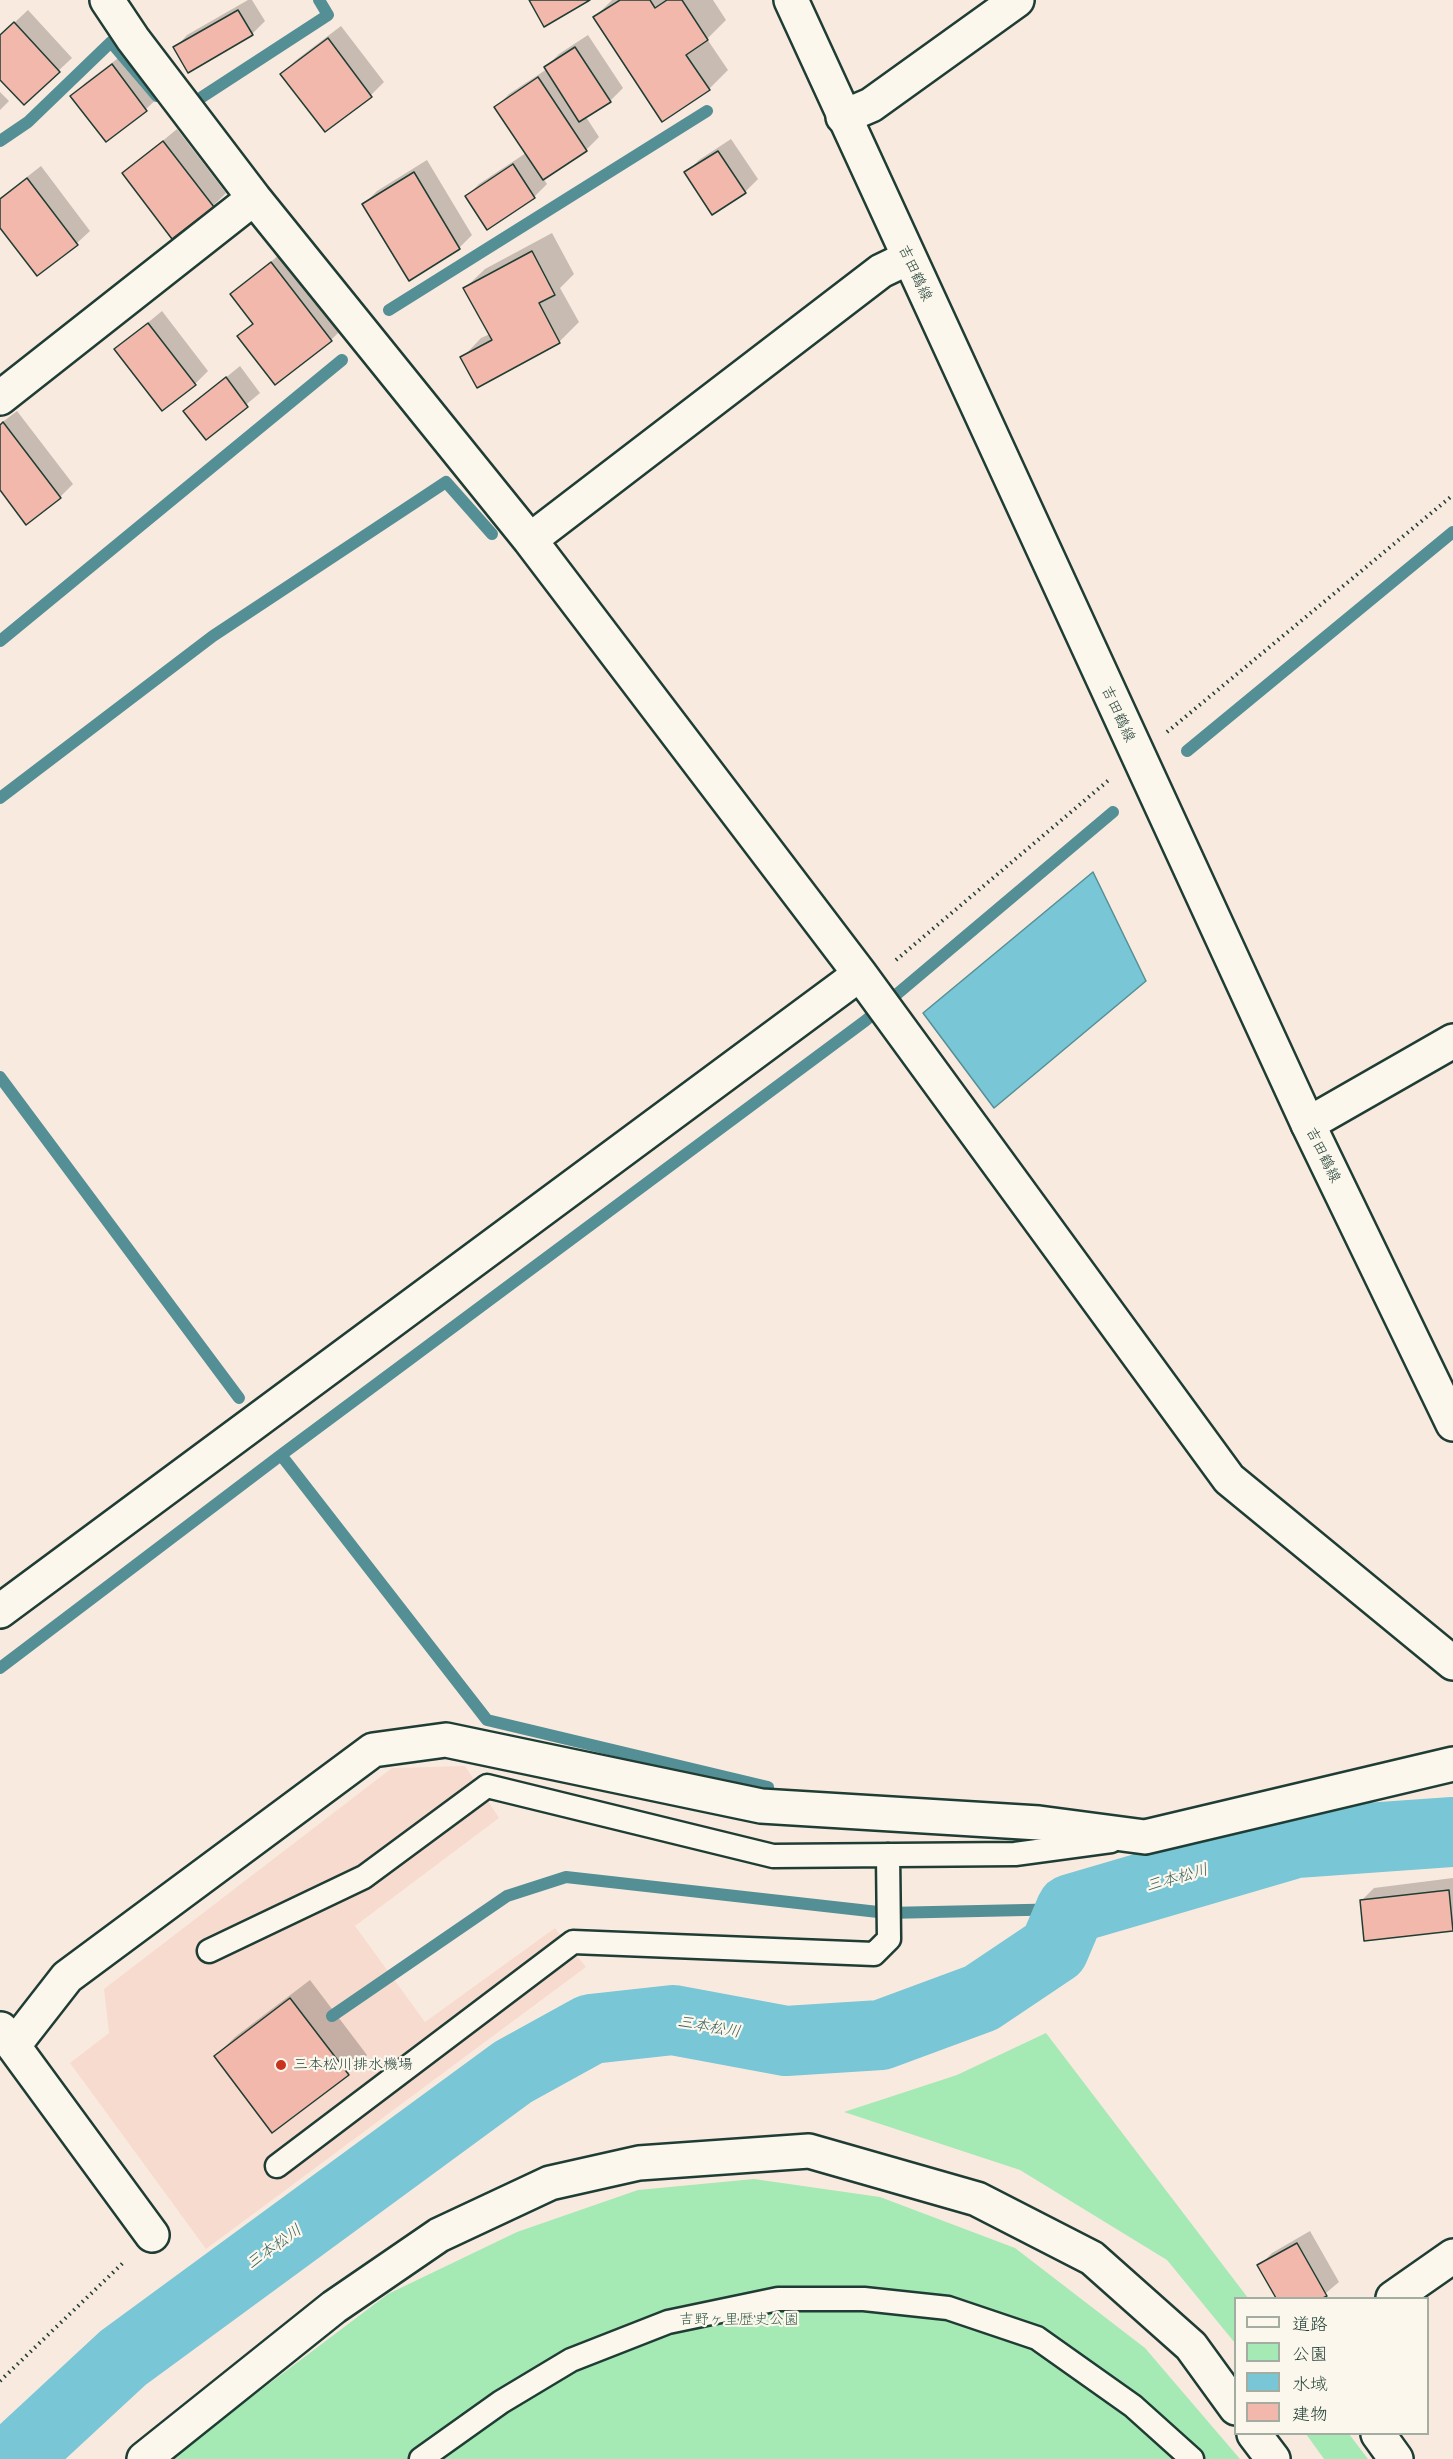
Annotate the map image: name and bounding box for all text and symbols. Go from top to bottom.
street label: 吉田鶴線 [894,242,936,304]
street label: 吉田鶴線 [1097,683,1139,745]
street label: 吉田鶴線 [1302,1124,1344,1186]
water label: 三本松川 [1144,1860,1210,1896]
water label: 三本松川 [676,2012,742,2042]
place label: 三本松川排水機場 [293,2056,413,2074]
marker: 三本松川排水機場 [274,2058,288,2072]
water label: 三本松川 [242,2220,306,2274]
legend [1234,2297,1429,2435]
park label: 吉野ヶ里歴史公園 [679,2311,799,2329]
text: 道路 [1292,2312,1328,2335]
text: 公園 [1292,2342,1328,2365]
text: 水域 [1292,2372,1328,2395]
text: 建物 [1292,2402,1328,2425]

